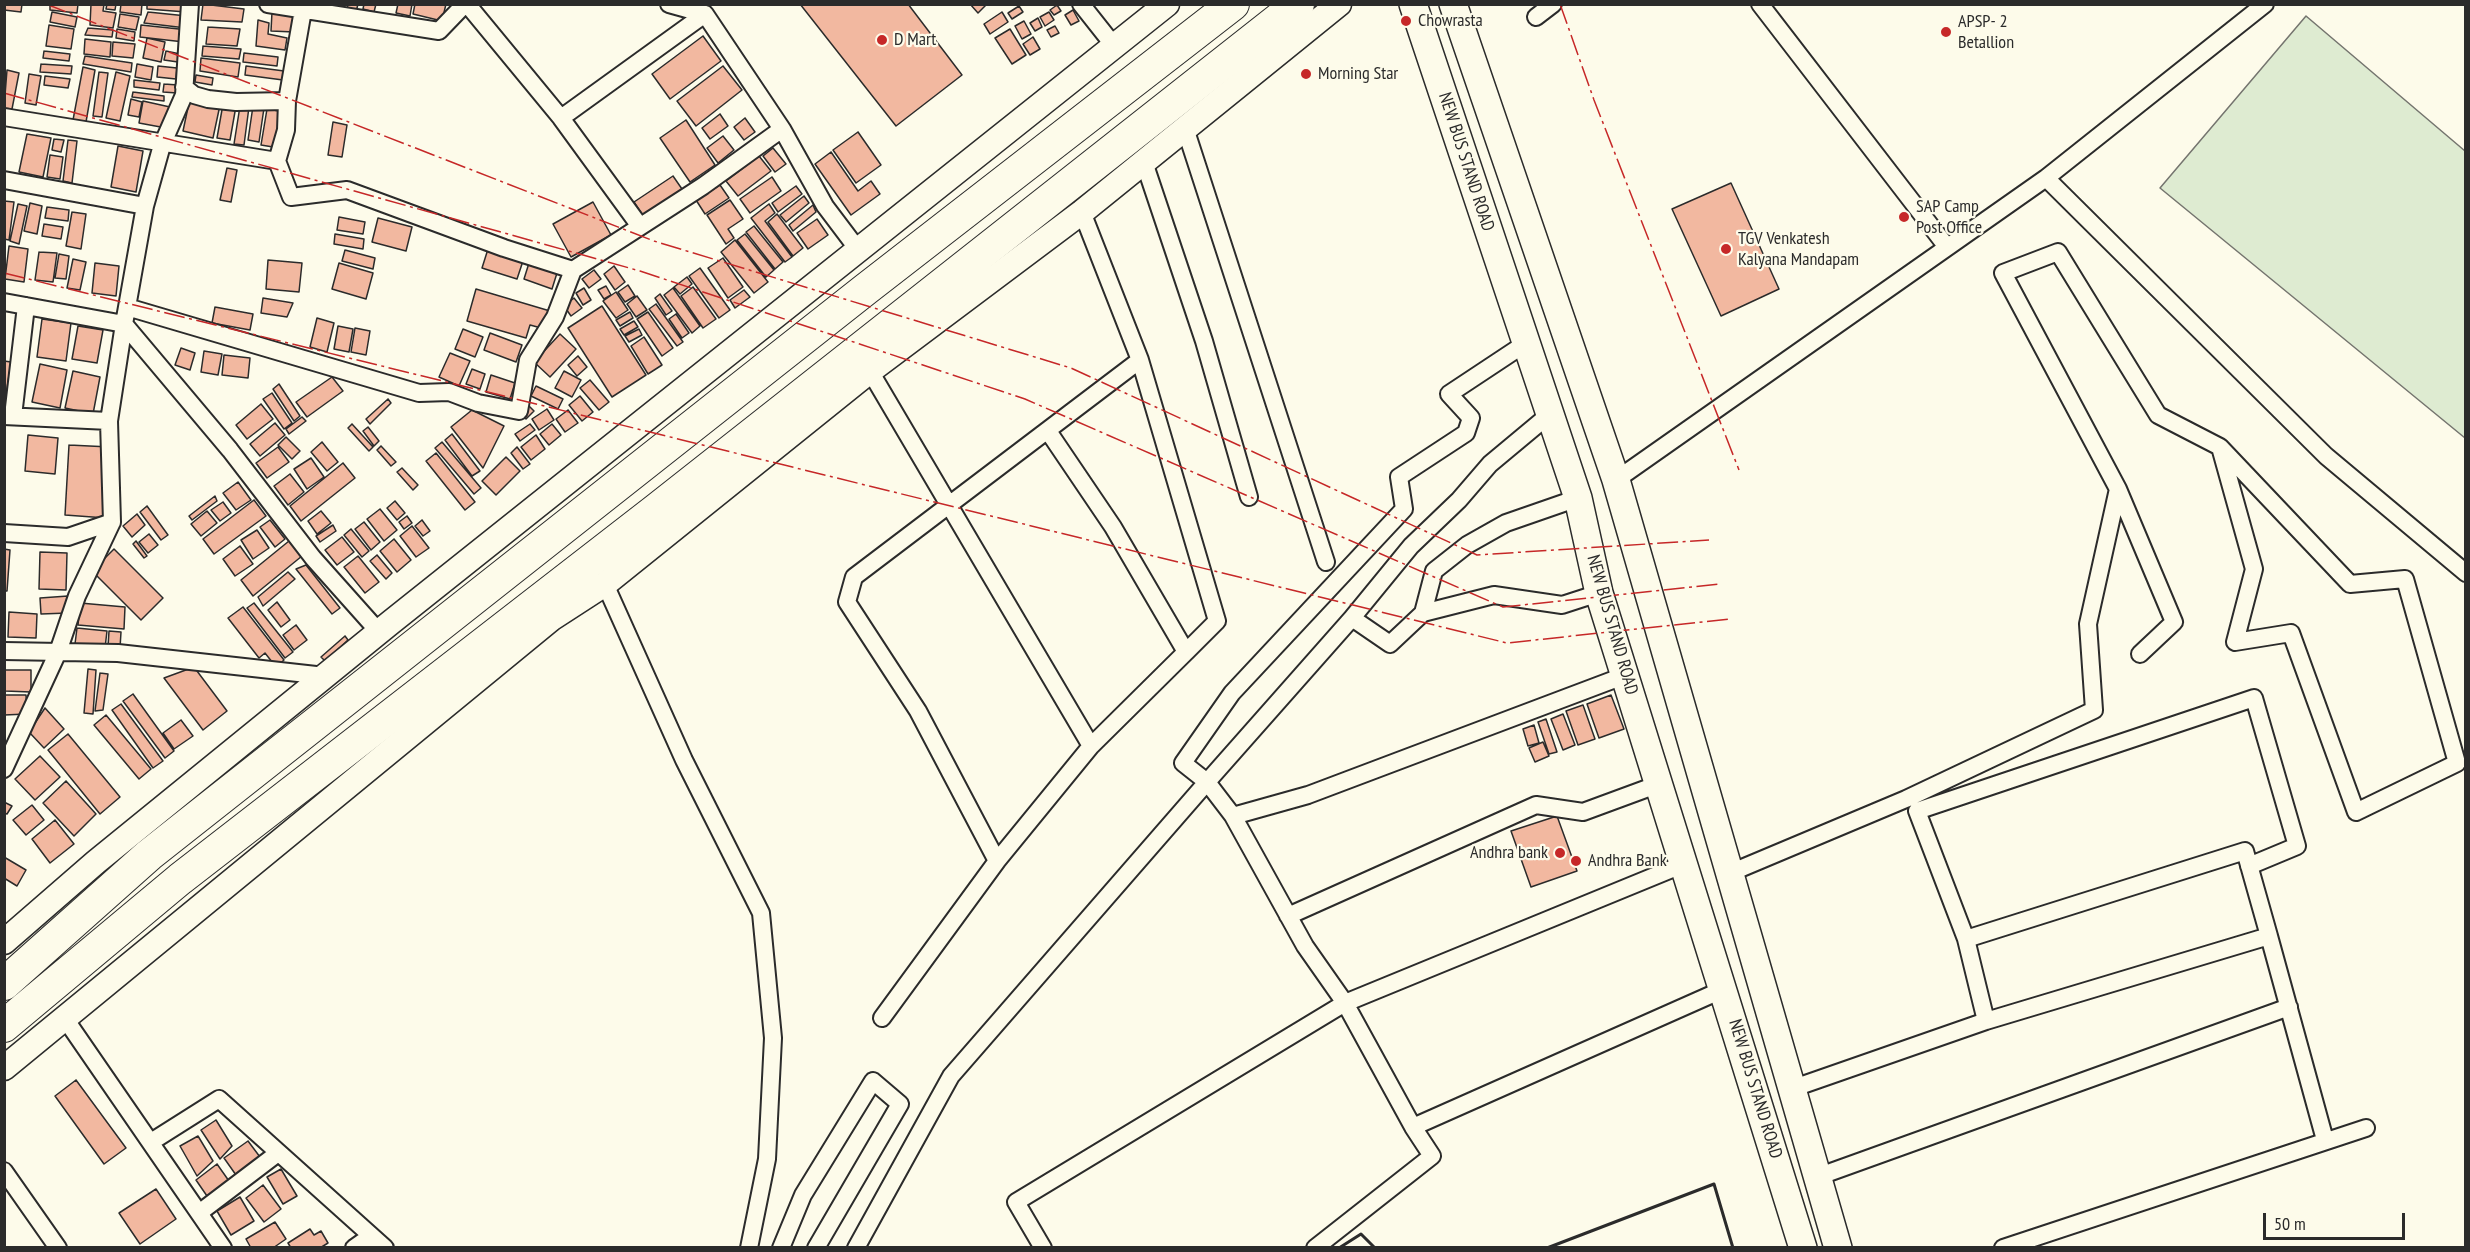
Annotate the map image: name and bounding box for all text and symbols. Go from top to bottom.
place label: Chowrasta [1418,10,1483,32]
place label: APSP- 2 Betallion [1958,11,2014,54]
marker: Chowrasta [1399,14,1413,28]
marker: APSP- 2 Betallion [1939,25,1953,39]
place label: D Mart [894,29,936,51]
marker: D Mart [875,33,889,47]
place label: Morning Star [1318,63,1398,85]
marker: Morning Star [1299,67,1313,81]
street label: NEW BUS STAND ROAD [1433,90,1499,234]
place label: SAP Camp Post Office [1916,196,1982,238]
marker: SAP Camp Post Office [1897,210,1911,224]
place label: TGV Venkatesh Kalyana Mandapam [1738,228,1859,270]
marker: TGV Venkatesh Kalyana Mandapam [1719,242,1733,256]
street label: NEW BUS STAND ROAD [1582,553,1642,697]
place label: Andhra bank [1470,842,1548,864]
marker: Andhra bank [1553,846,1567,860]
place label: Andhra Bank [1588,850,1667,872]
marker: Andhra Bank [1569,854,1583,868]
street label: NEW BUS STAND ROAD [1724,1017,1786,1161]
scale bar [2266,1201,2408,1239]
text: 50 m [2274,1212,2306,1235]

